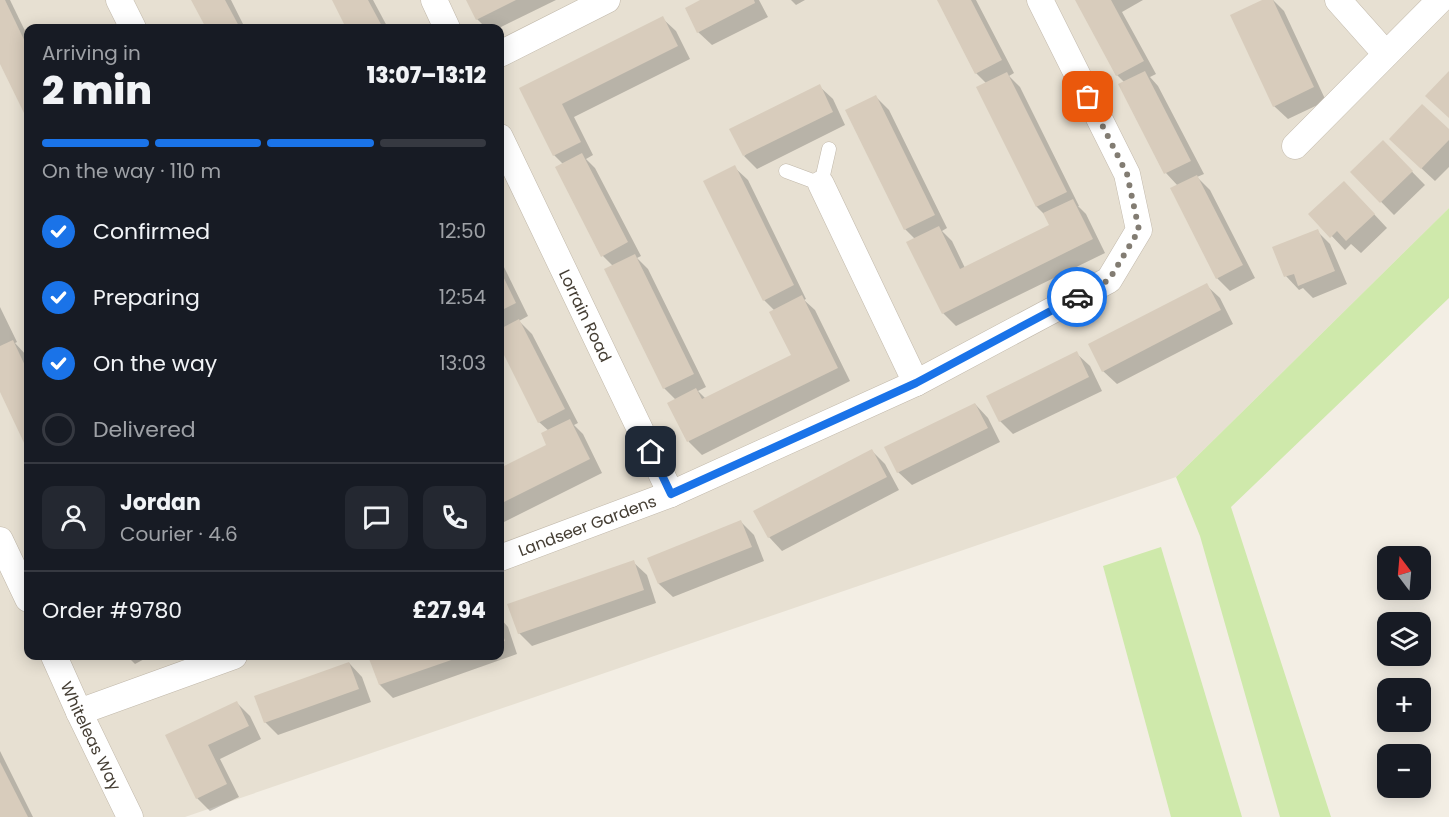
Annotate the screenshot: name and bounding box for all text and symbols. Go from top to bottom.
text: Arriving in [42,39,141,67]
text: 13:07–13:12 [367,60,486,91]
text: 2 min [42,63,152,118]
pin [1062,71,1113,122]
icon: bag [1071,80,1104,113]
text: On the way · 110 m [42,157,221,185]
icon: check [42,215,75,248]
text: Confirmed [93,216,210,247]
text: 12:50 [439,217,486,245]
street label: Lorrain Road [553,266,617,366]
courier [1047,267,1107,327]
icon: check [42,281,75,314]
icon: car [1061,281,1094,314]
text: Preparing [93,282,200,313]
text: 12:54 [439,283,486,311]
icon: check [42,347,75,380]
text: On the way [93,348,217,379]
text: 13:03 [439,349,486,377]
text: Delivered [93,414,196,445]
pin [625,426,676,477]
icon: home [634,435,667,468]
button: person [42,486,105,549]
button: chat [345,486,408,549]
button: phone [423,486,486,549]
text: Jordan [120,487,201,518]
street label: Landseer Gardens [515,490,660,562]
text: Courier · 4.6 [120,520,238,548]
north arrow [1377,546,1431,600]
map controls [1377,546,1431,798]
text: Order #9780 [42,595,182,626]
text: £27.94 [412,595,486,626]
button: layers [1377,612,1431,666]
street label: Whiteleas Way [55,678,126,794]
button: + [1377,678,1431,732]
button: − [1377,744,1431,798]

